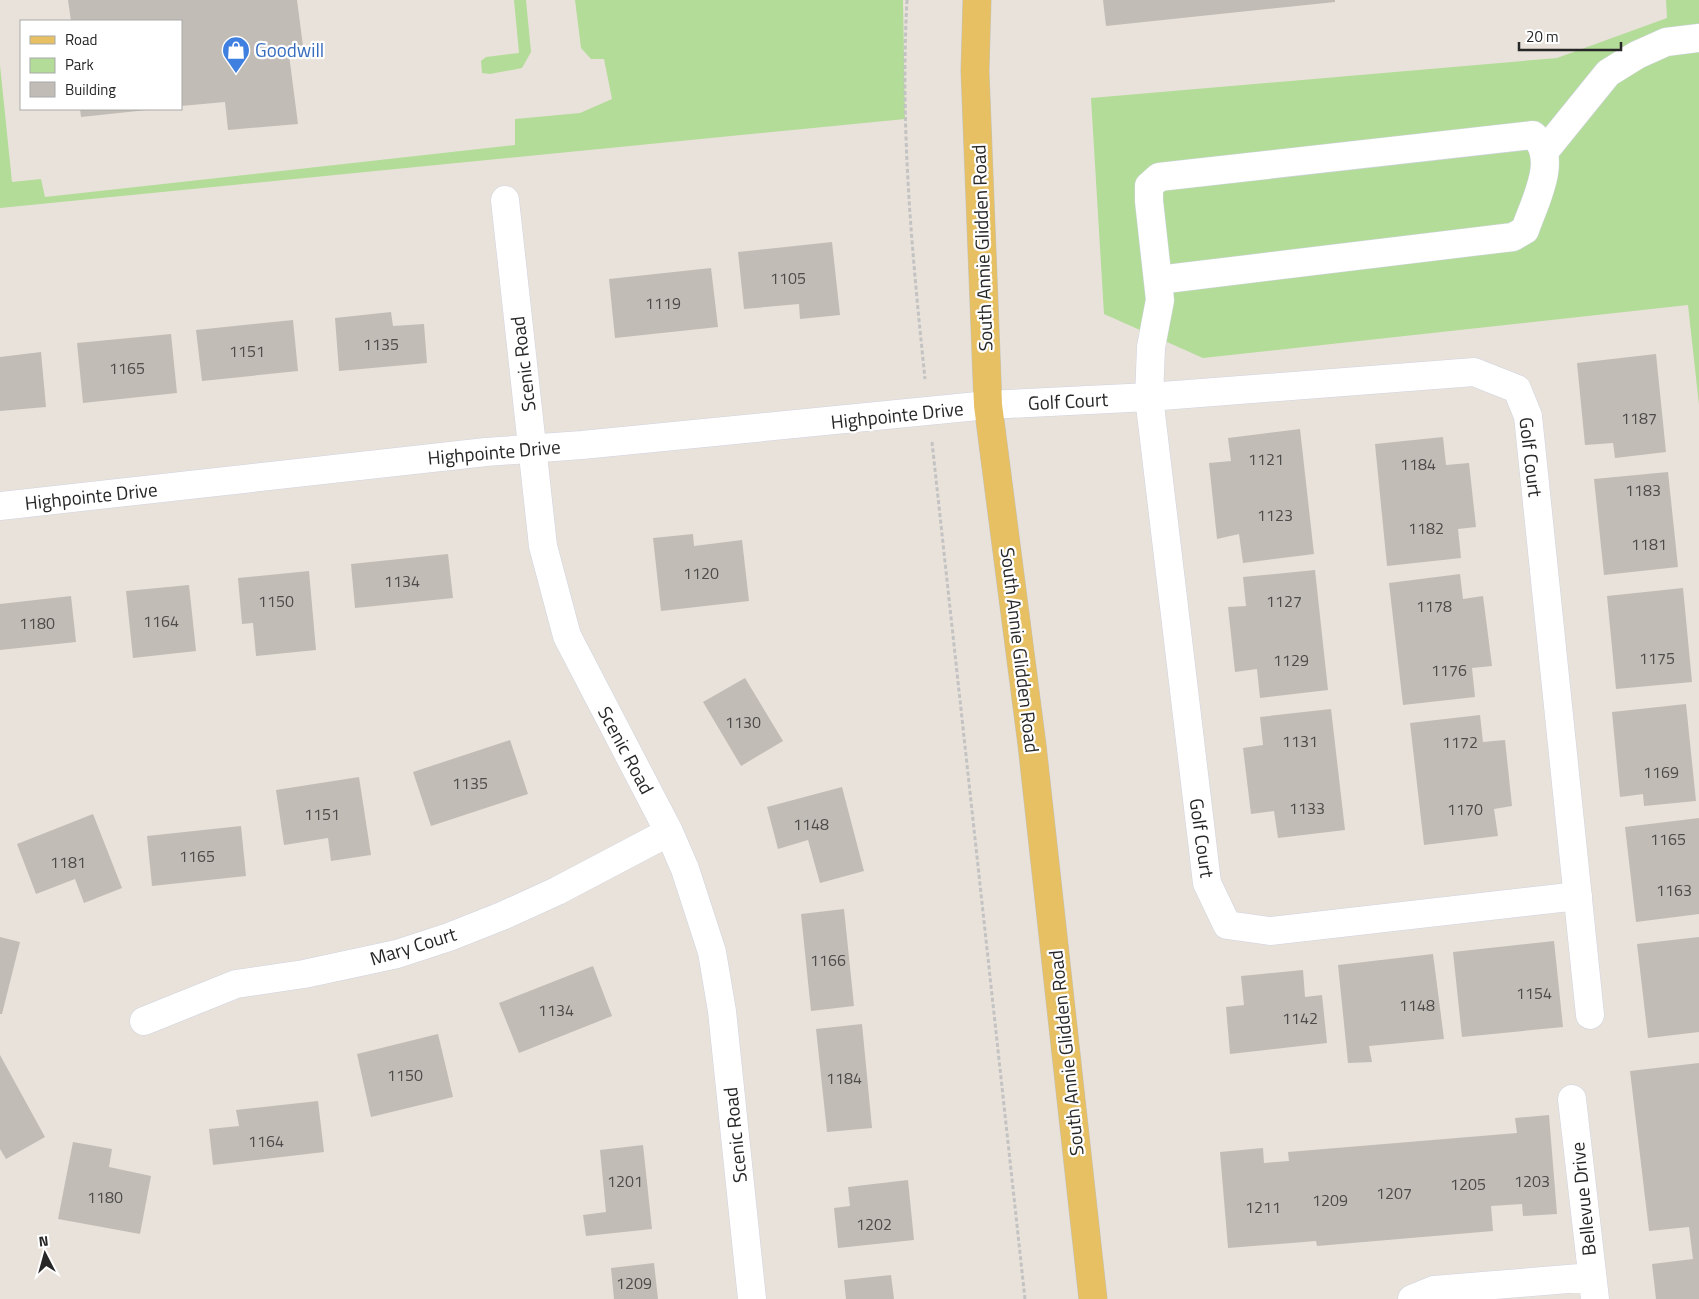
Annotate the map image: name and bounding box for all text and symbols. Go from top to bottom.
legend [20,20,182,110]
scale bar [1519,20,1622,52]
text: 20 m [1526,25,1559,48]
text: Road [65,28,97,51]
shop icon: Goodwill [221,35,251,74]
place label: Goodwill [255,35,324,64]
text: Park [65,53,94,76]
text: Building [65,78,116,101]
street label: South Annie Glidden Road [963,144,1000,352]
house number: 1105 [770,266,806,290]
house number: 1119 [645,291,681,315]
street label: Scenic Road [502,315,543,413]
house number: 1135 [363,332,399,356]
house number: 1151 [229,339,265,363]
house number: 1165 [109,356,145,380]
street label: Golf Court [1027,384,1109,417]
street label: Highpointe Drive [829,393,965,436]
house number: 1187 [1621,406,1657,430]
street label: Golf Court [1512,415,1551,499]
street label: Highpointe Drive [426,431,562,472]
house number: 1121 [1248,447,1284,471]
house number: 1184 [1400,452,1436,476]
street label: Highpointe Drive [23,474,159,517]
house number: 1183 [1625,478,1661,502]
house number: 1123 [1257,503,1293,527]
house number: 1182 [1408,516,1444,540]
house number: 1181 [1631,532,1667,556]
street label: South Annie Glidden Road [994,546,1047,754]
house number: 1120 [683,561,719,585]
house number: 1134 [384,569,420,593]
house number: 1150 [258,589,294,613]
house number: 1127 [1266,589,1302,613]
house number: 1178 [1416,594,1452,618]
house number: 1164 [143,609,179,633]
house number: 1180 [19,611,55,635]
house number: 1175 [1639,646,1675,670]
house number: 1129 [1273,648,1309,672]
house number: 1176 [1431,658,1467,682]
street label: Scenic Road [591,701,662,799]
house number: 1130 [725,710,761,734]
house number: 1131 [1282,729,1318,753]
house number: 1172 [1442,730,1478,754]
house number: 1169 [1643,760,1679,784]
house number: 1135 [452,771,488,795]
street label: Golf Court [1183,796,1222,880]
house number: 1133 [1289,796,1325,820]
house number: 1170 [1447,797,1483,821]
house number: 1151 [304,802,340,826]
house number: 1148 [793,812,829,836]
house number: 1165 [1650,827,1686,851]
house number: 1165 [179,844,215,868]
house number: 1181 [50,850,86,874]
house number: 1163 [1656,878,1692,902]
street label: Mary Court [366,919,460,972]
house number: 1166 [810,948,846,972]
street label: South Annie Glidden Road [1040,949,1091,1157]
house number: 1154 [1516,981,1552,1005]
house number: 1148 [1399,993,1435,1017]
house number: 1134 [538,998,574,1022]
house number: 1142 [1282,1006,1318,1030]
house number: 1150 [387,1063,423,1087]
house number: 1184 [826,1066,862,1090]
street label: Scenic Road [715,1086,754,1184]
house number: 1164 [248,1129,284,1153]
street label: Bellevue Drive [1562,1141,1603,1257]
house number: 1201 [607,1169,643,1193]
house number: 1203 [1514,1169,1550,1193]
house number: 1205 [1450,1172,1486,1196]
house number: 1207 [1376,1181,1412,1205]
house number: 1180 [87,1185,123,1209]
house number: 1209 [1312,1188,1348,1212]
house number: 1211 [1245,1195,1281,1219]
house number: 1202 [856,1212,892,1236]
north arrow [20,1229,70,1279]
text: N [38,1230,50,1252]
house number: 1209 [616,1271,652,1295]

